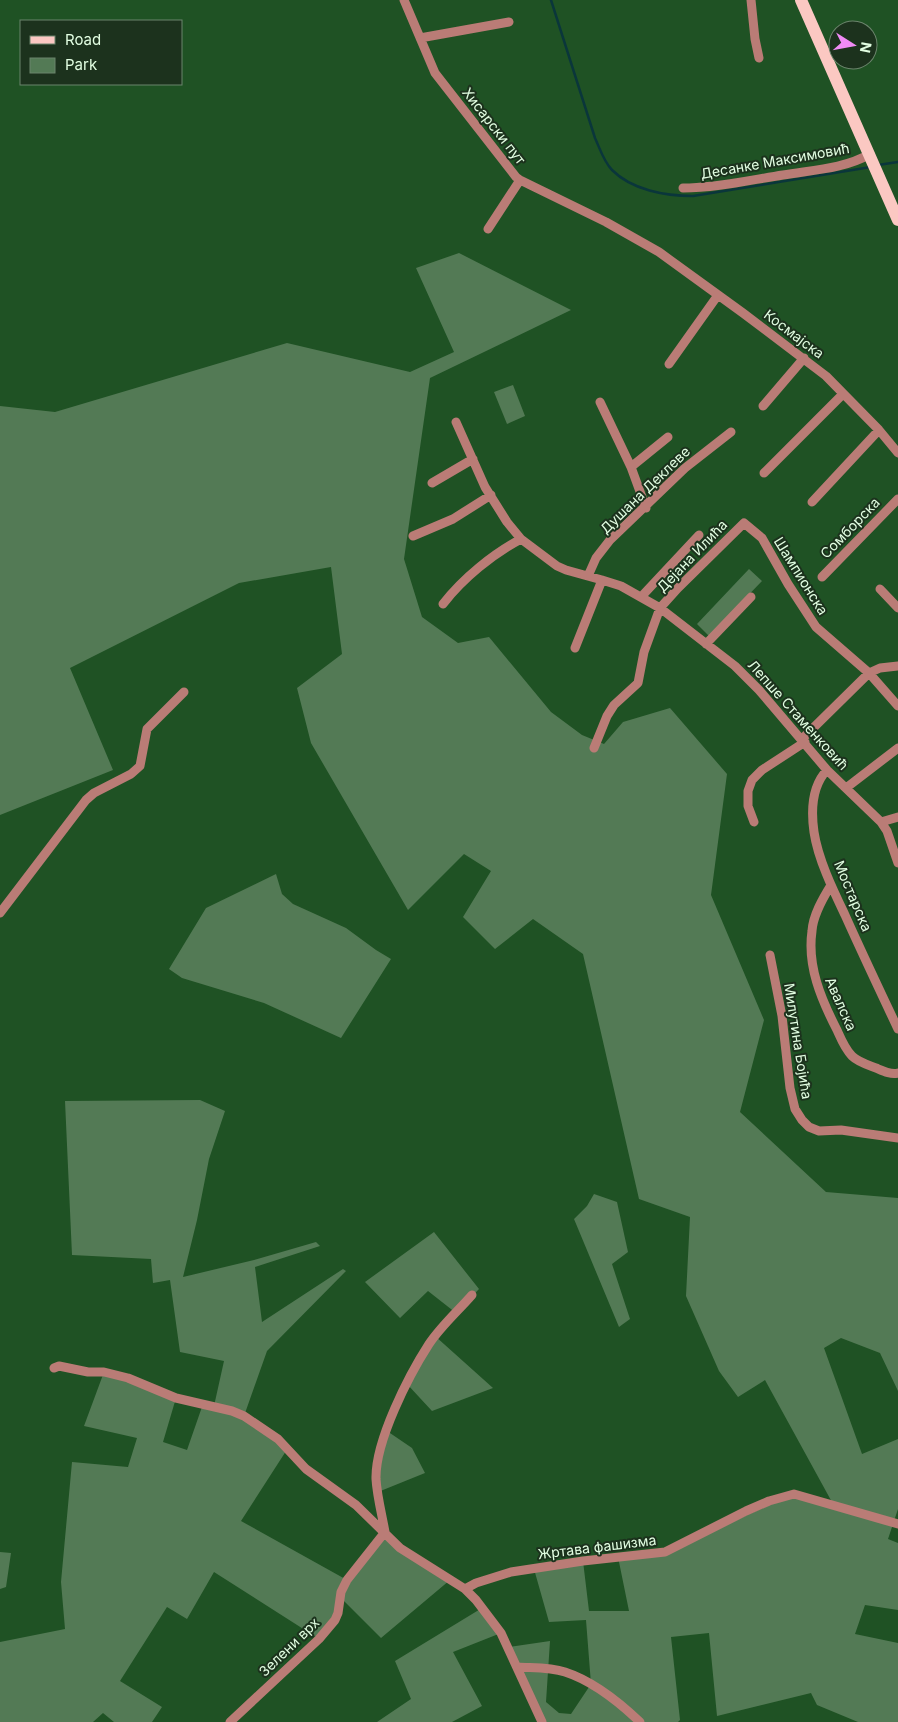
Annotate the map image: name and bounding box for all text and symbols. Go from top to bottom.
legend [20,20,182,85]
north arrow [828,20,878,70]
text: Road [65,30,101,49]
text: N [857,41,876,54]
text: Park [65,55,98,74]
street label: Хисарски пут [459,84,530,168]
street label: Десанке Максимовић [699,139,851,182]
street label: Космајска [761,306,828,362]
street label: Душана Деклеве [596,442,693,537]
street label: Сомборска [816,494,883,562]
street label: Дејана Илића [653,516,730,595]
street label: Шампионска [771,534,832,618]
street label: Лепше Стаменковић [744,656,852,773]
street label: Мостарска [831,858,876,934]
street label: Авалска [822,974,861,1033]
street label: Милутина Бојића [781,982,816,1100]
street label: Жртава фашизма [537,1531,657,1562]
street label: Зелени врх [255,1613,323,1680]

